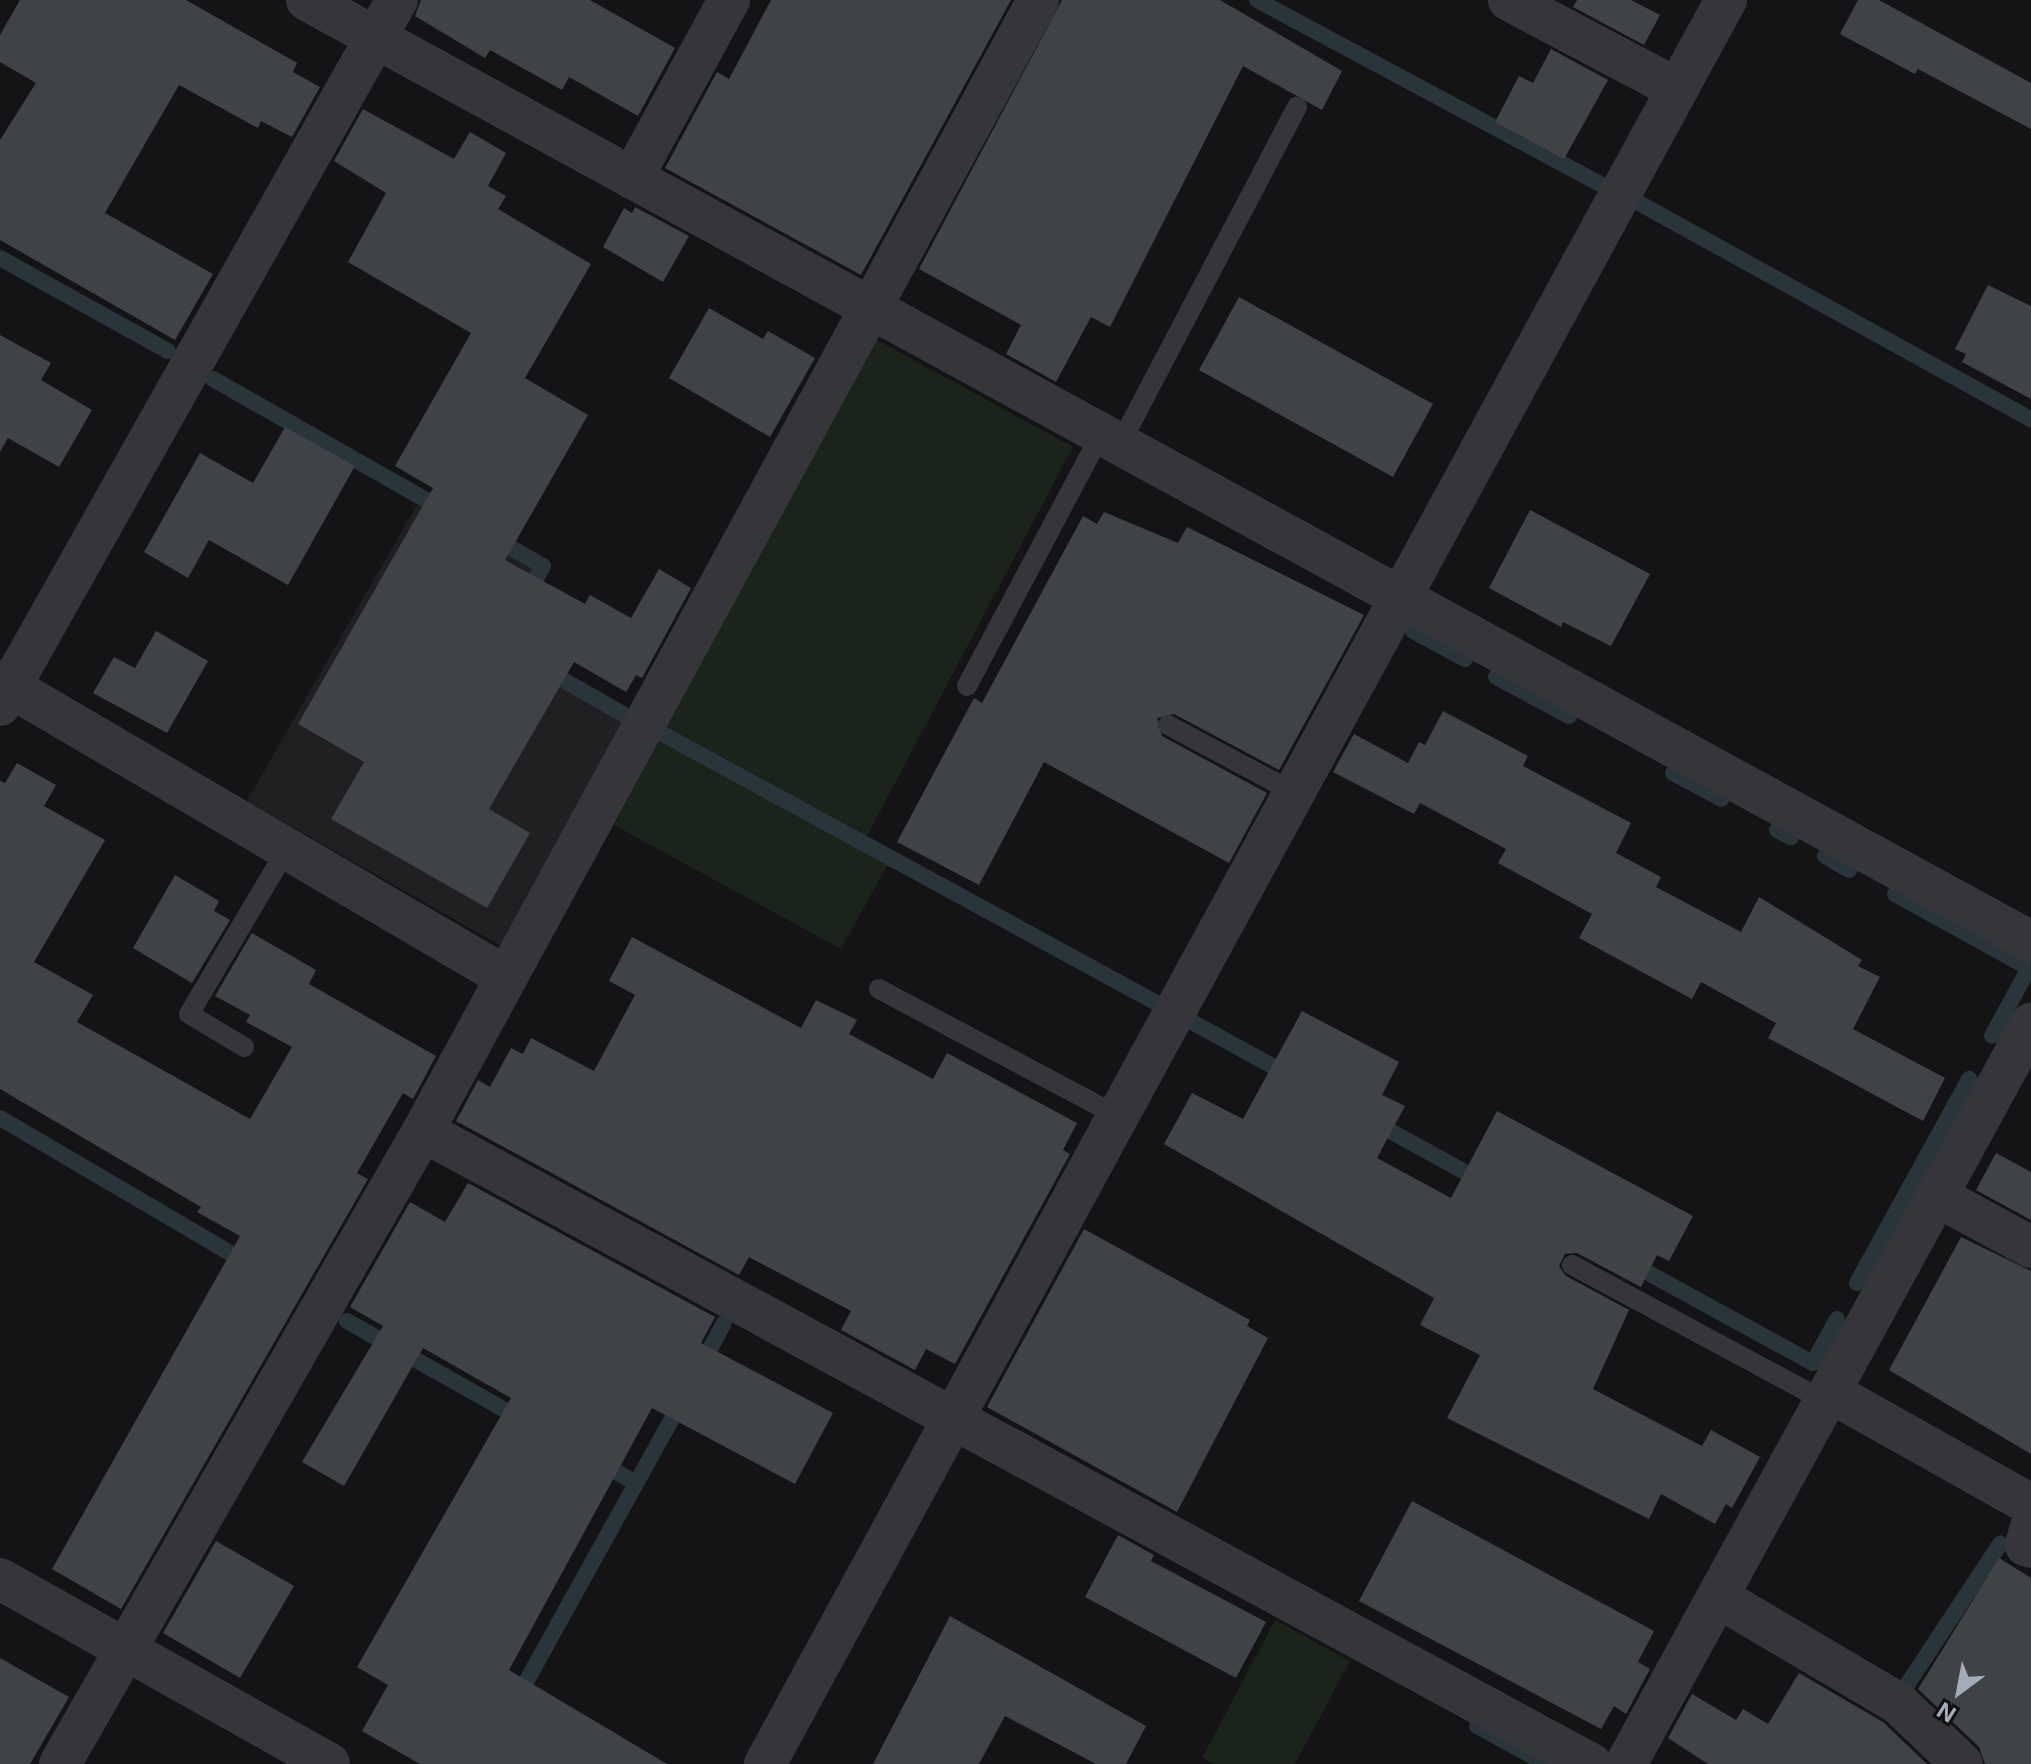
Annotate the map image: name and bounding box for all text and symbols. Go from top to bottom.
north arrow [1919,1652,1999,1732]
text: N [1932,1697,1960,1728]

